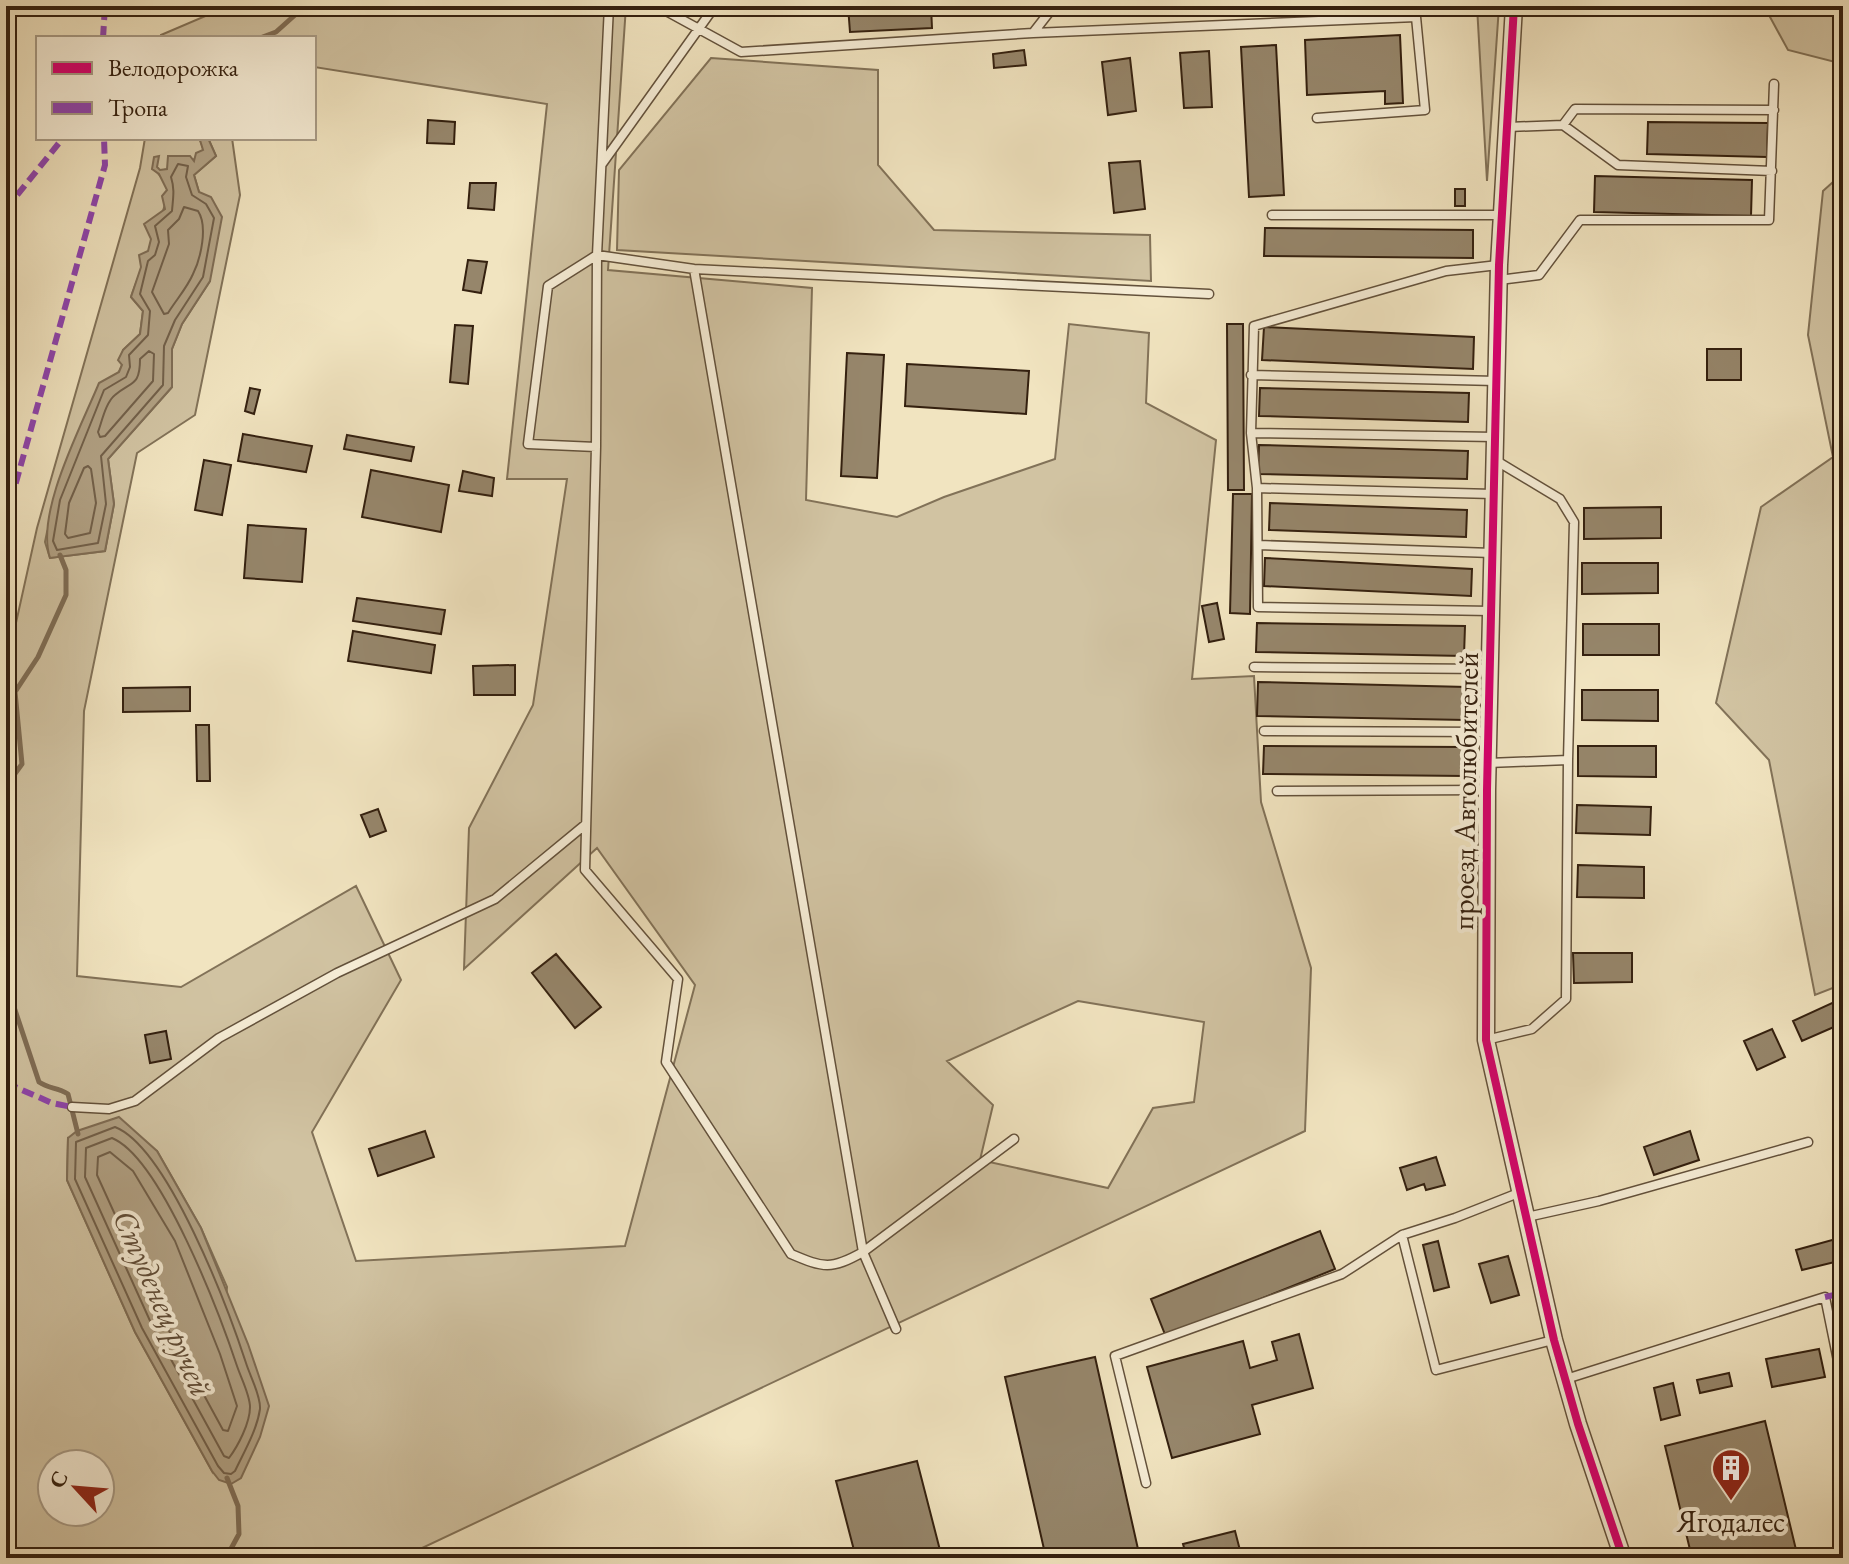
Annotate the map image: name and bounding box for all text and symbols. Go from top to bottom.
legend [36,36,316,140]
text: Велодорожка [108,52,239,83]
text: Тропа [108,92,168,123]
street label: проезд Автолюбителей [1443,652,1487,930]
water label: Студенец ручей [103,1203,223,1403]
building icon: Ягодалес [1710,1447,1752,1502]
north arrow [36,1448,116,1528]
text: С [42,1466,75,1493]
place label: Ягодалес [1676,1502,1785,1541]

